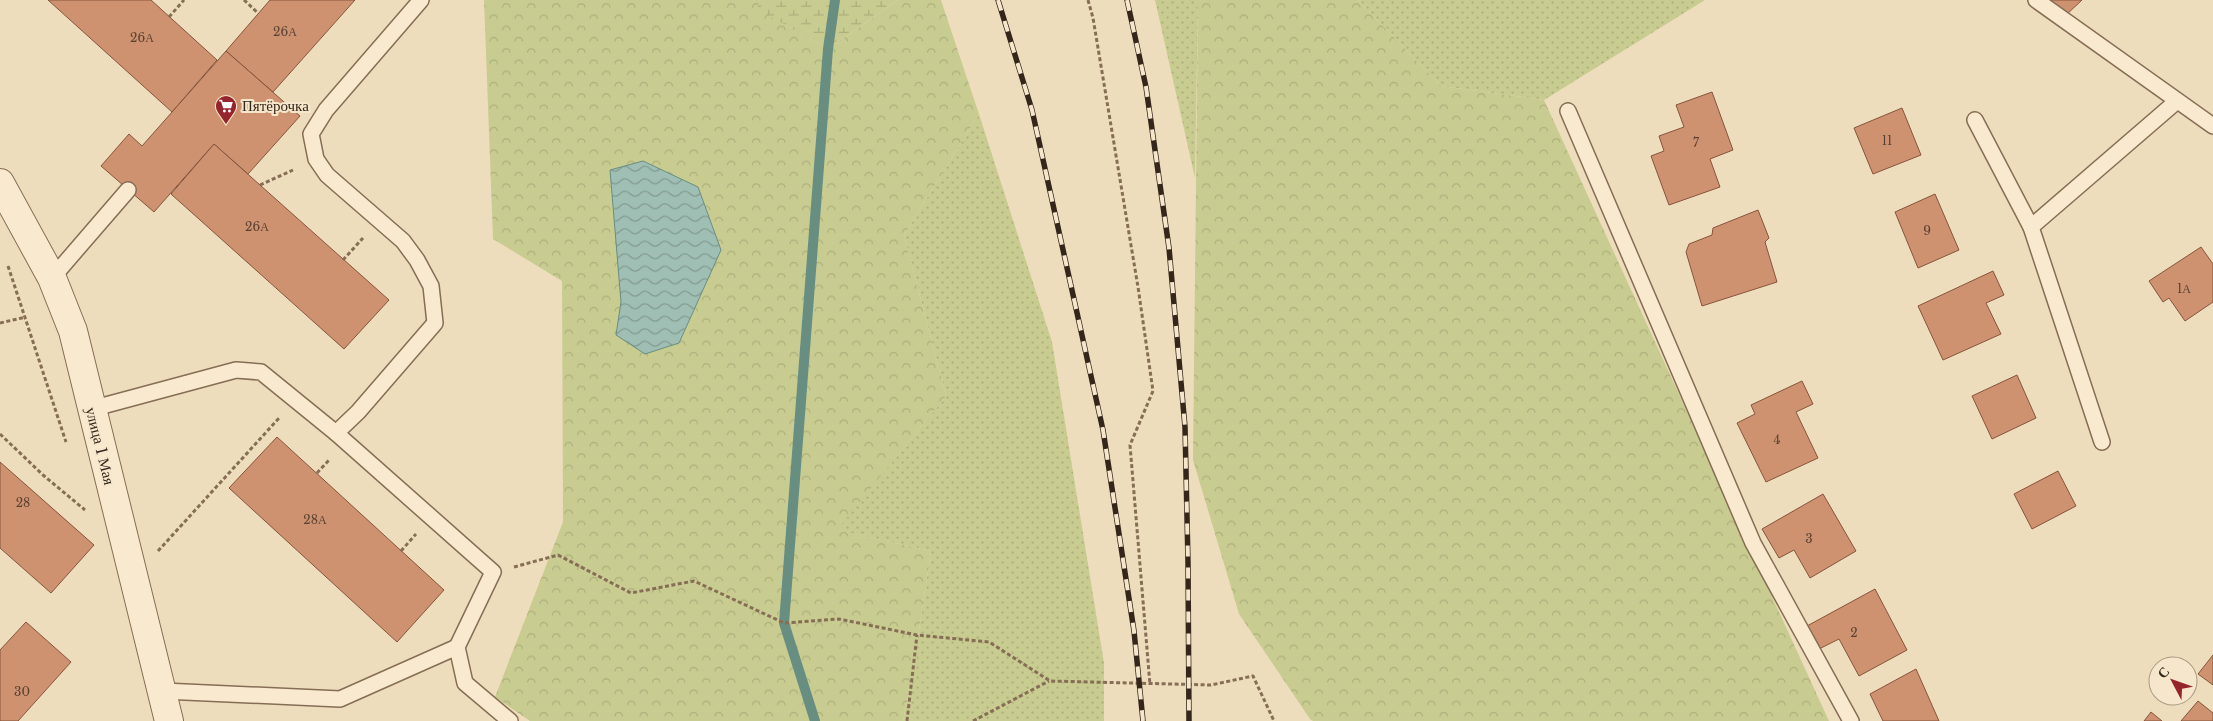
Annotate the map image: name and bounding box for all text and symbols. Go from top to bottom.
house number: 26А [273,24,297,39]
house number: 26А [130,30,154,45]
supermarket icon: Пятёрочка [214,94,238,125]
place label: Пятёрочка [242,96,309,115]
house number: 11 [1882,133,1892,148]
house number: 7 [1693,135,1700,150]
house number: 26А [245,219,269,234]
house number: 9 [1923,223,1931,238]
house number: 1А [2177,281,2191,296]
street label: улица 1 Мая [82,405,119,487]
house number: 4 [1773,432,1781,447]
house number: 28 [16,495,30,510]
house number: 28А [303,512,327,527]
house number: 3 [1805,531,1813,546]
house number: 2 [1850,625,1858,640]
north arrow [2148,656,2198,706]
text: С [2153,663,2173,682]
house number: 30 [14,684,30,699]

